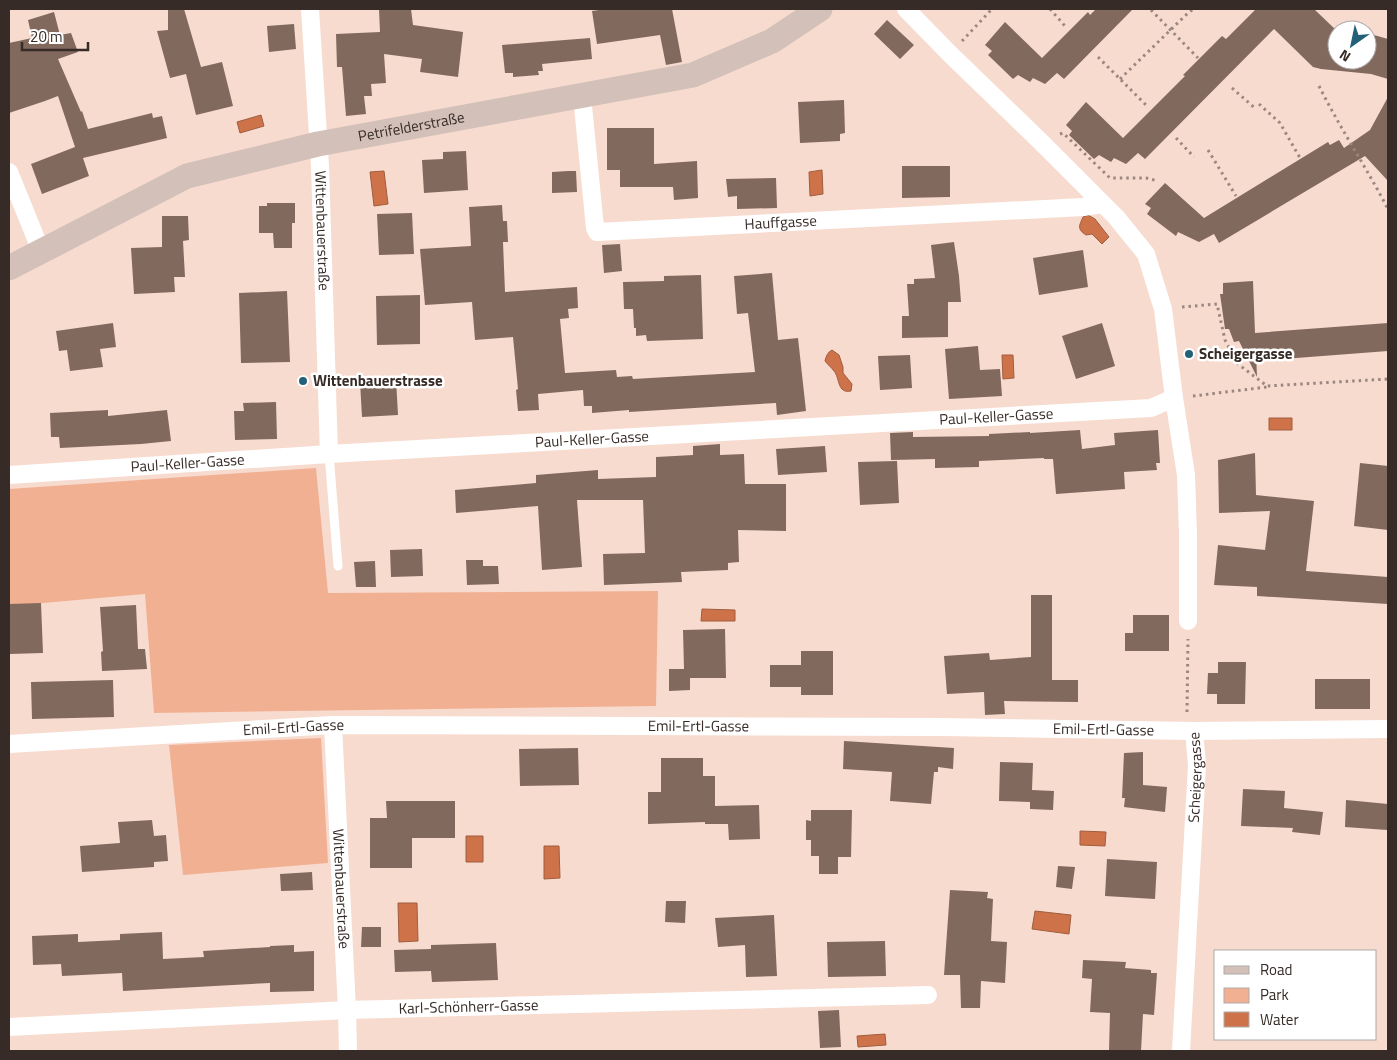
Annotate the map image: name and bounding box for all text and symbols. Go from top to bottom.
scale bar [22,20,89,52]
north arrow [1327,20,1377,70]
text: 20 m [30,25,63,48]
text: N [1335,45,1354,68]
street label: Petrifelderstraße [356,105,466,147]
street label: Wittenbauerstraße [309,170,336,291]
street label: Hauffgasse [744,209,817,235]
place label: Scheigergasse [1199,342,1293,365]
marker: Scheigergasse [1183,348,1195,360]
place label: Wittenbauerstrasse [313,369,443,392]
marker: Wittenbauerstrasse [297,375,309,387]
street label: Paul-Keller-Gasse [939,401,1054,431]
street label: Paul-Keller-Gasse [534,424,650,453]
street label: Paul-Keller-Gasse [130,448,245,478]
street label: Emil-Ertl-Gasse [242,713,344,741]
street label: Emil-Ertl-Gasse [648,714,749,737]
street label: Emil-Ertl-Gasse [1053,717,1154,741]
street label: Scheigergasse [1182,731,1208,823]
street label: Wittenbauerstraße [327,828,356,949]
legend [1214,950,1377,1040]
text: Road [1260,958,1292,981]
text: Park [1260,983,1289,1006]
street label: Karl-Schönherr-Gasse [398,993,539,1020]
text: Water [1260,1008,1299,1031]

